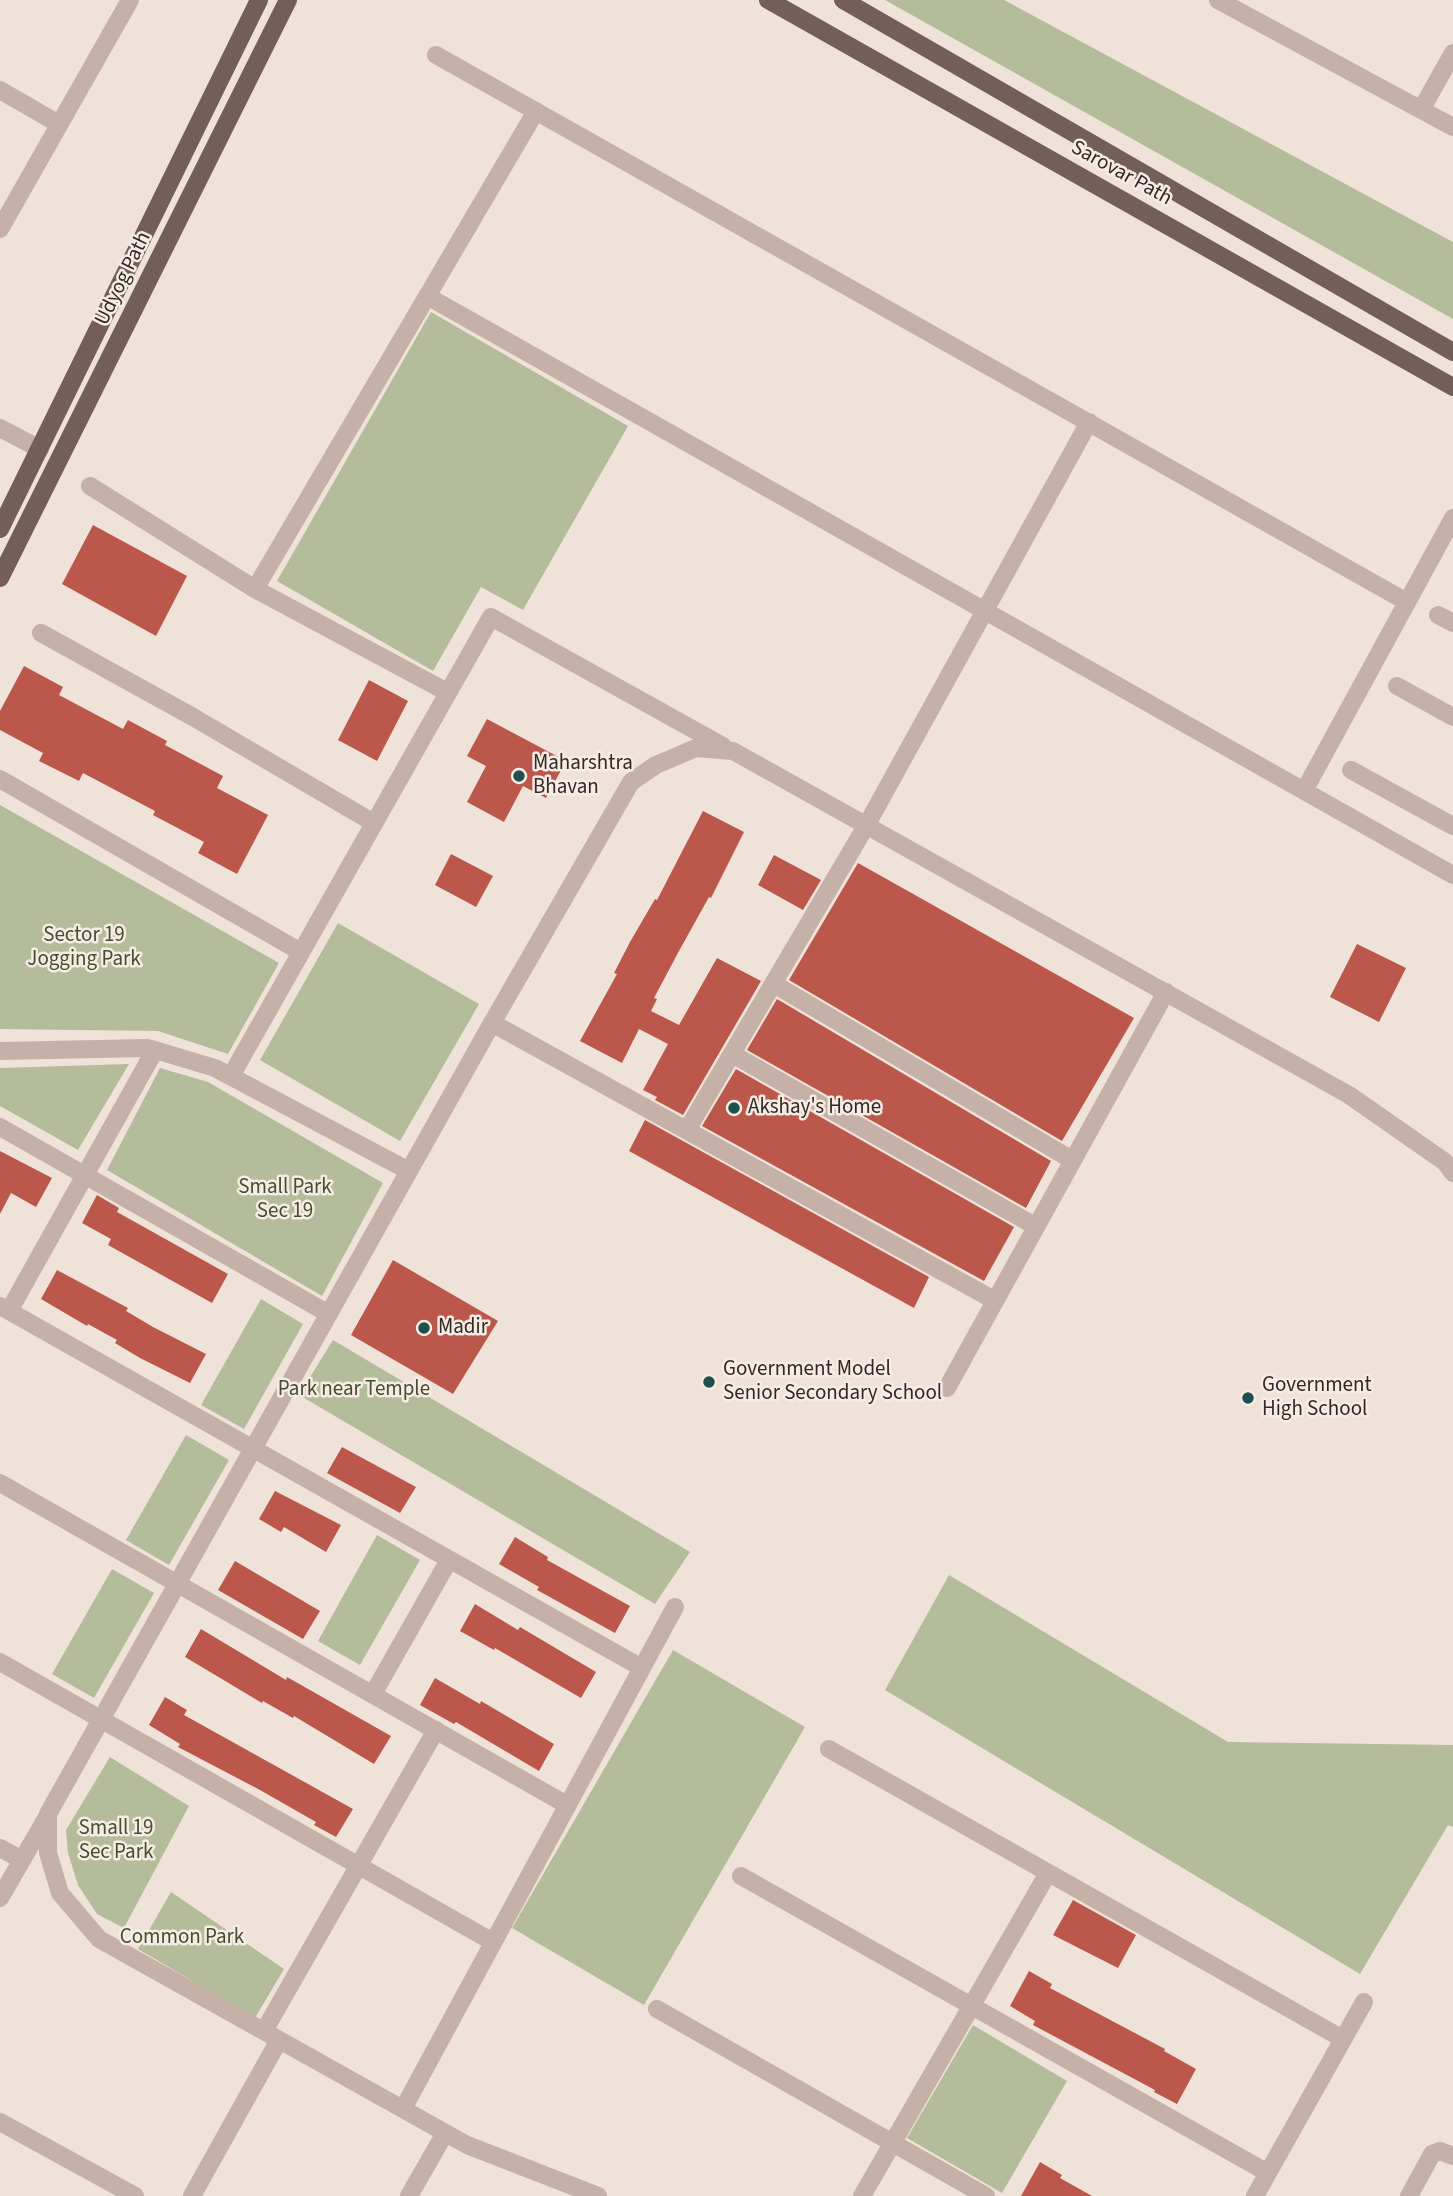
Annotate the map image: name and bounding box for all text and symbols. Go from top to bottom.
street label: Sarovar Path [1066,136,1176,212]
street label: Udyog Path [91,228,157,330]
place label: Maharshtra Bhavan [533,751,633,801]
marker: Maharshtra Bhavan [511,768,527,784]
park label: Sector 19 Jogging Park [27,923,141,973]
place label: Akshay's Home [748,1095,881,1121]
marker: Akshay's Home [726,1100,742,1116]
park label: Small Park Sec 19 [238,1175,332,1225]
place label: Madir [438,1315,488,1341]
marker: Madir [416,1320,432,1336]
place label: Government Model Senior Secondary School [723,1357,942,1407]
place label: Government High School [1262,1373,1372,1423]
marker: Government Model Senior Secondary School [701,1374,717,1390]
park label: Park near Temple [278,1377,430,1403]
marker: Government High School [1240,1390,1256,1406]
park label: Small 19 Sec Park [79,1816,153,1866]
park label: Common Park [120,1925,244,1951]

